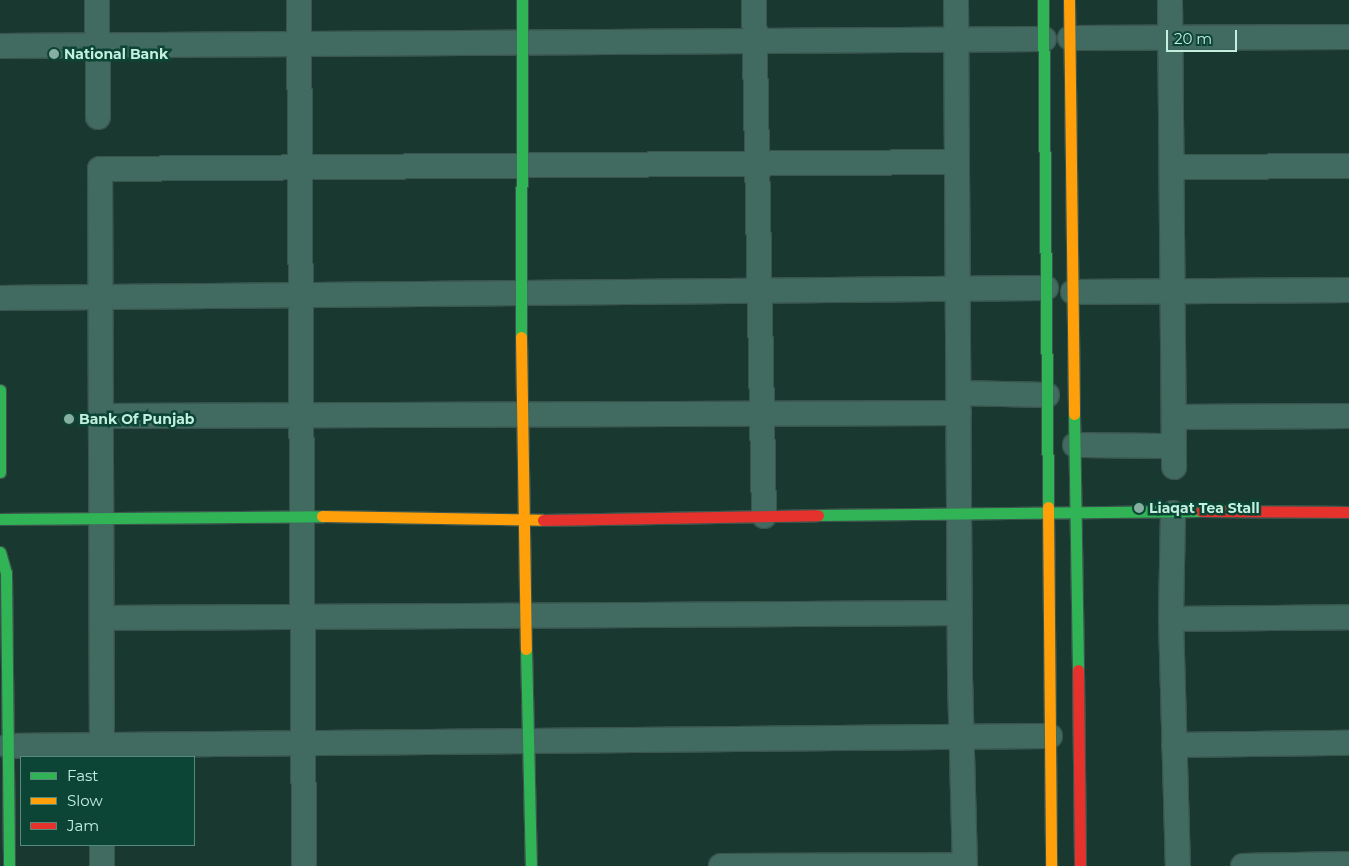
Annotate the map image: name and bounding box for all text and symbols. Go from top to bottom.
scale bar [1169,20,1240,52]
text: 20 m [1174,29,1212,48]
place label: National Bank [64,46,168,62]
marker: National Bank [48,48,60,60]
place label: Bank Of Punjab [79,411,194,427]
marker: Bank Of Punjab [63,413,75,425]
place label: Liaqat Tea Stall [1149,500,1260,516]
marker: Liaqat Tea Stall [1133,502,1145,514]
legend [20,756,195,846]
text: Fast [67,766,98,785]
text: Slow [67,791,103,810]
text: Jam [67,816,99,835]

